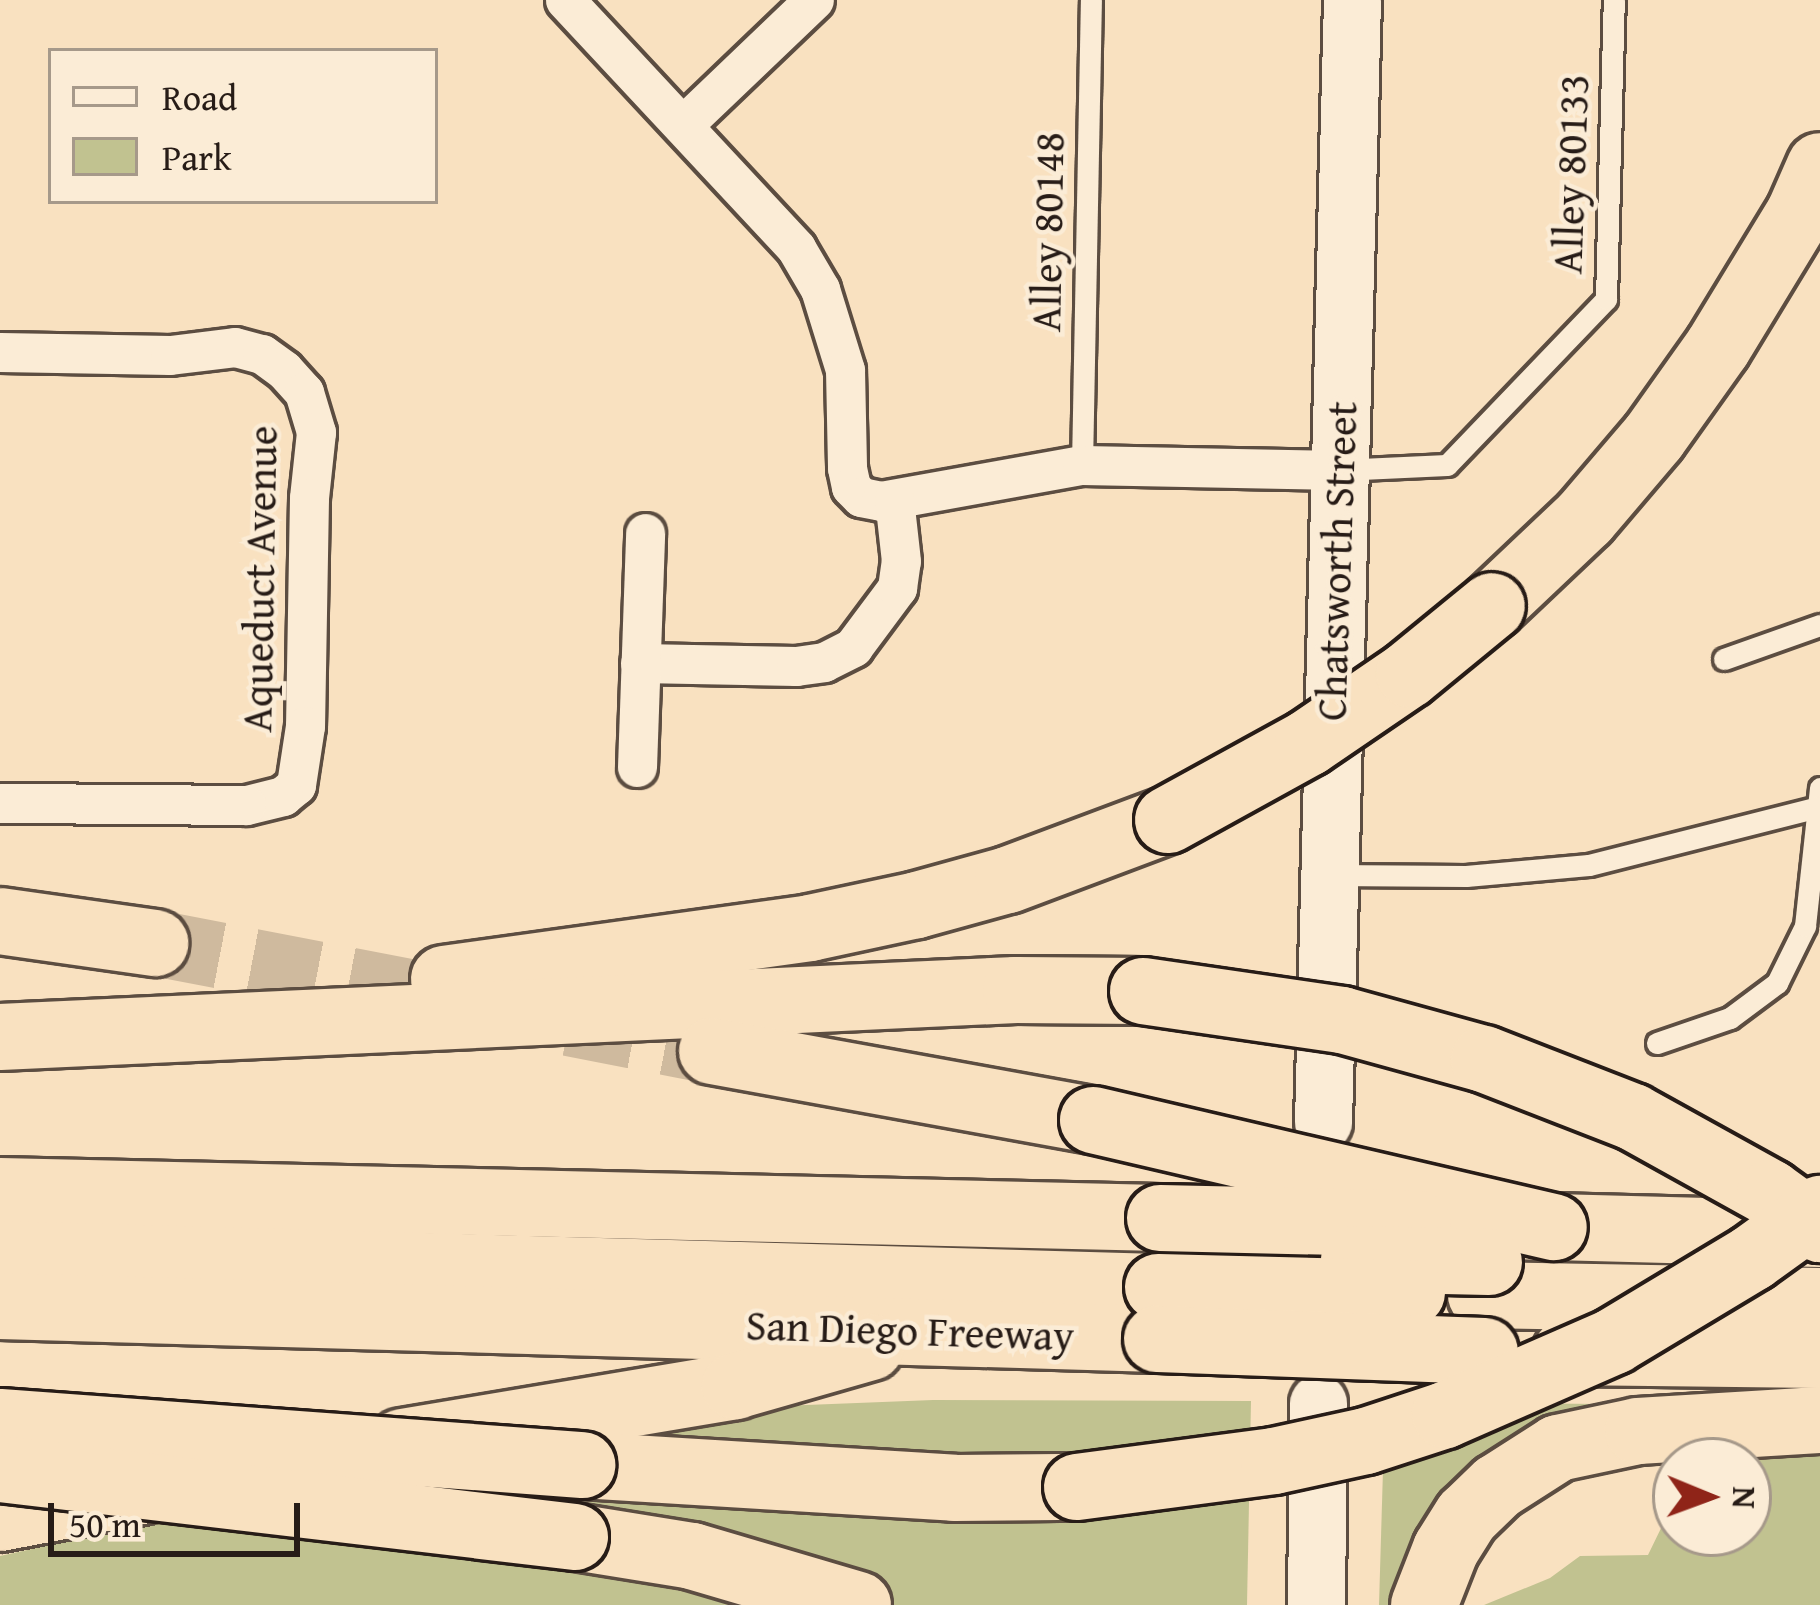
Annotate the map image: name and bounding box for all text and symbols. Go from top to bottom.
legend [48,48,438,204]
text: Road [162,70,237,123]
street label: Alley 80133 [1541,73,1599,275]
text: Park [162,130,232,183]
street label: Alley 80148 [1020,132,1074,332]
street label: Chatsworth Street [1305,400,1367,722]
street label: Aqueduct Avenue [231,425,287,733]
street label: San Diego Freeway [745,1299,1075,1361]
north arrow [1652,1437,1772,1557]
scale bar [54,1479,306,1553]
text: N [1721,1486,1769,1509]
text: 50 m [69,1497,141,1550]

